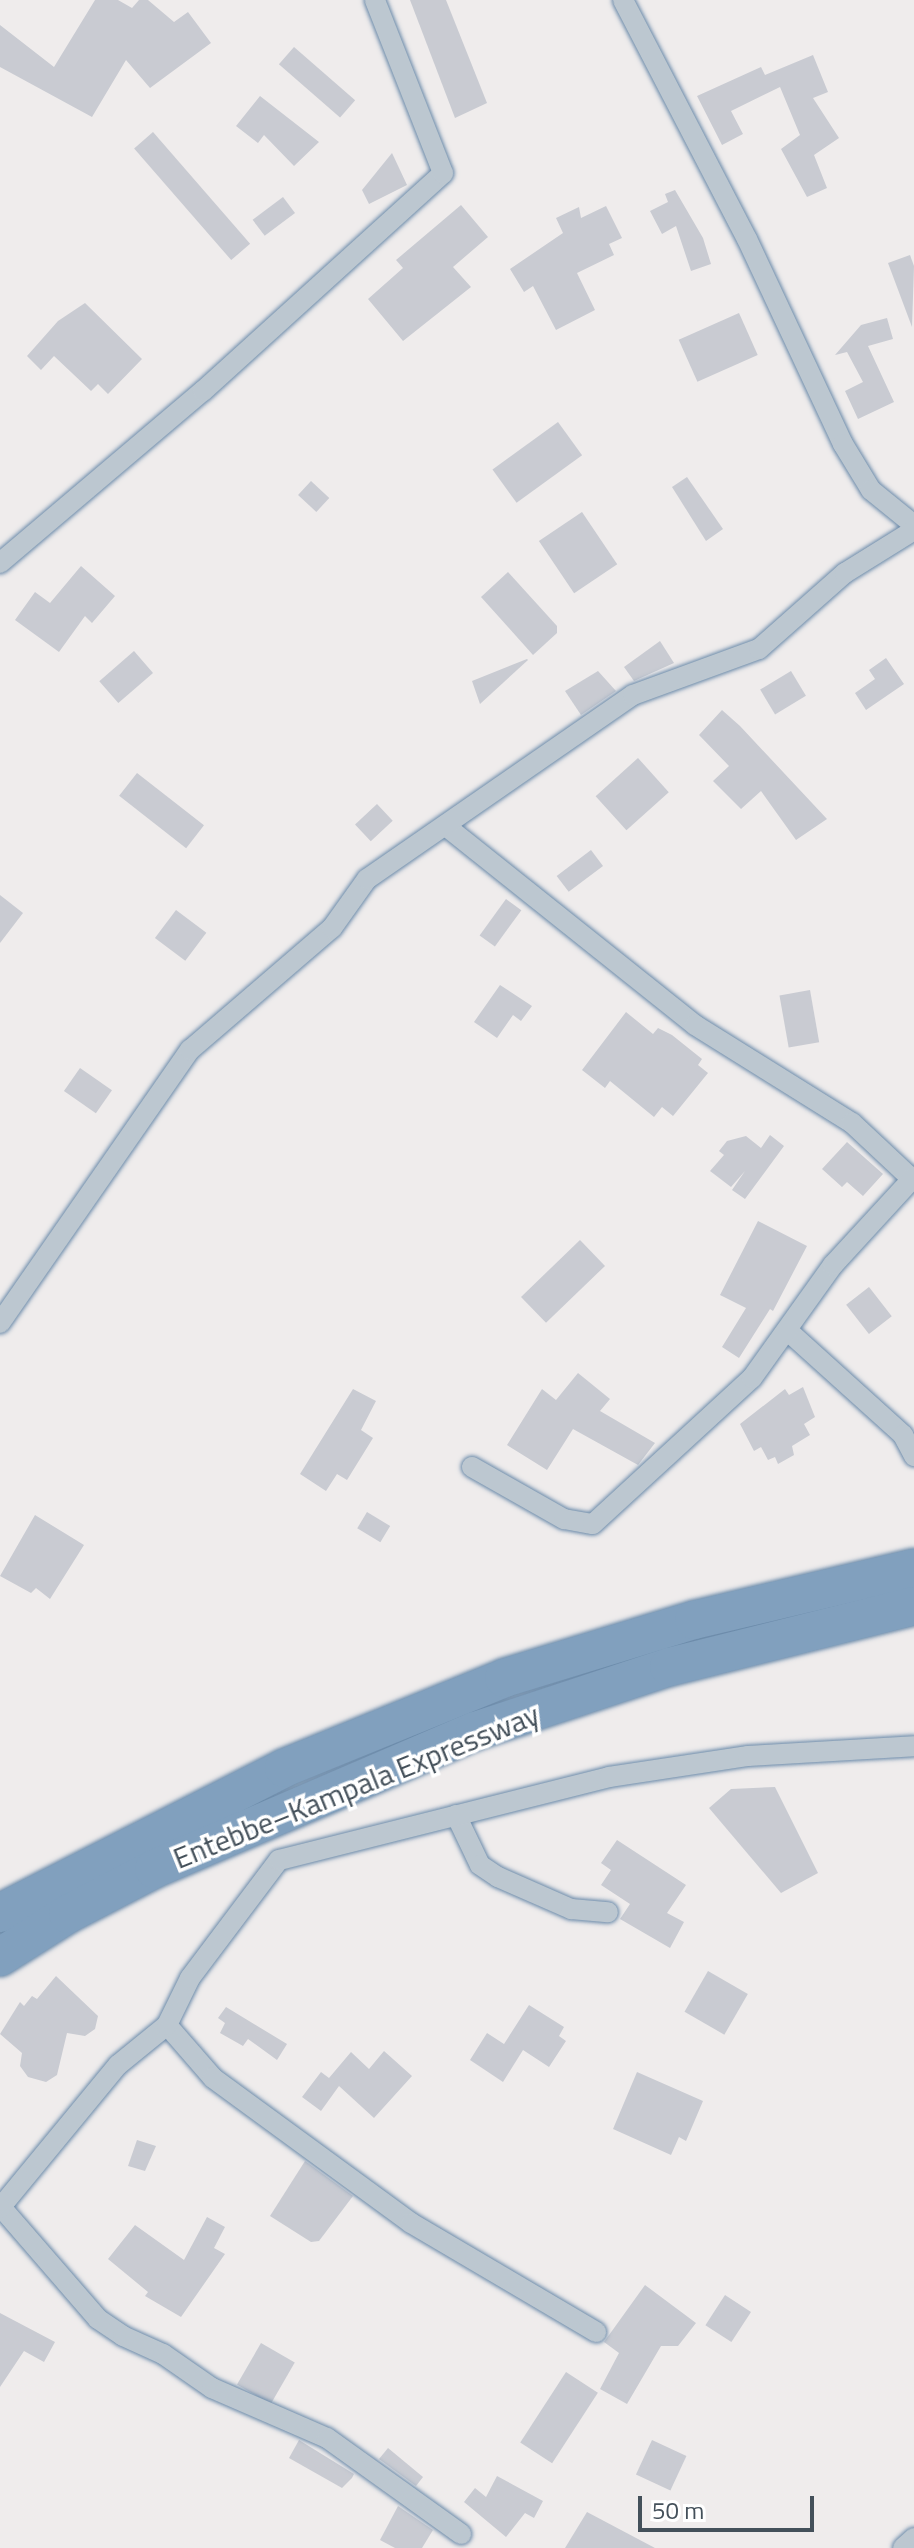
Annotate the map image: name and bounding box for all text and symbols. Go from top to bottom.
street label: Entebbe–Kampala Expressway [168,1696,544,1876]
scale bar [642,2480,818,2530]
text: 50 m [652,2492,704,2528]

